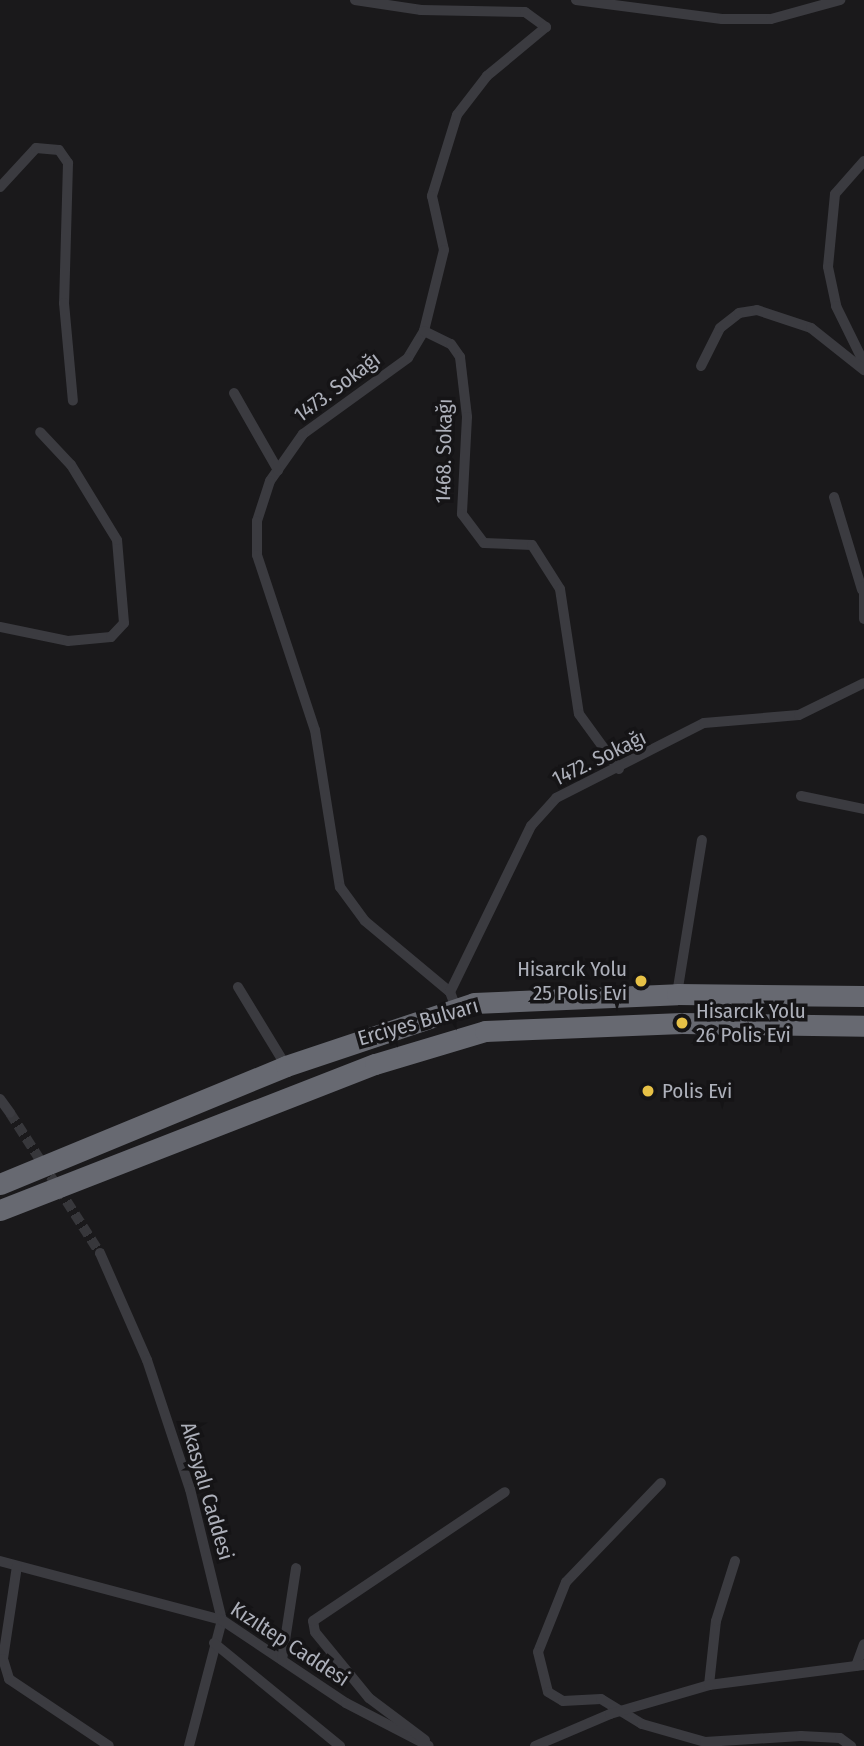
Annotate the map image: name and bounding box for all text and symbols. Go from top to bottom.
street label: 1473. Sokağı [289,346,385,428]
street label: 1468. Sokağı [430,398,458,504]
street label: 1472. Sokağı [548,725,650,791]
place label: Hisarcık Yolu 25 Polis Evi [517,956,627,1006]
marker: Hisarcık Yolu 25 Polis Evi [633,973,649,989]
street label: Erciyes Bulvarı [355,993,481,1051]
place label: Hisarcık Yolu 26 Polis Evi [696,998,806,1048]
marker: Hisarcık Yolu 26 Polis Evi [674,1015,690,1031]
place label: Polis Evi [662,1078,732,1104]
marker: Polis Evi [640,1083,656,1099]
street label: Akasyalı Caddesi [175,1419,239,1563]
street label: Kızıltep Caddesi [226,1596,354,1692]

